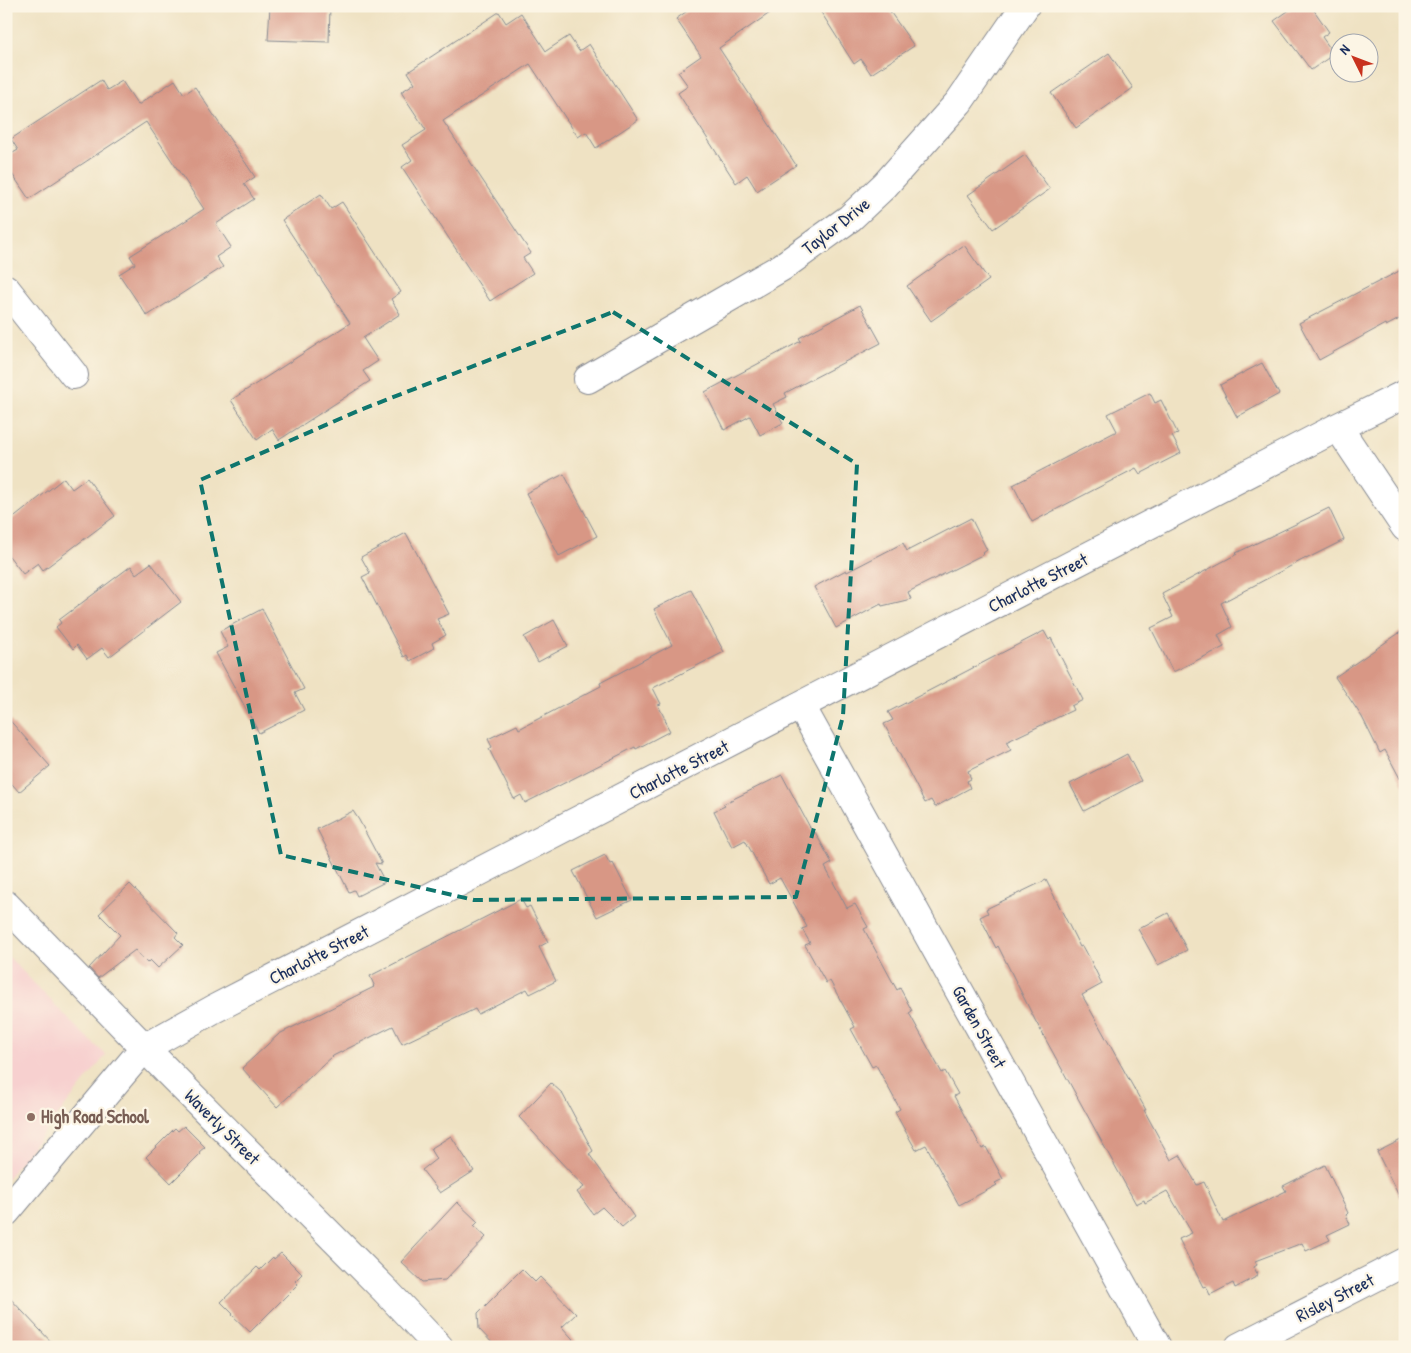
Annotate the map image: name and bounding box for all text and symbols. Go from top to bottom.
north arrow [1328,32,1378,82]
text: N [1334,39,1354,58]
street label: Taylor Drive [796,191,875,260]
street label: Charlotte Street [984,546,1093,618]
street label: Charlotte Street [625,733,734,805]
street label: Charlotte Street [265,918,374,990]
street label: Garden Street [946,981,1013,1073]
street label: Waverly Street [179,1083,266,1171]
place label: High Road School [41,1104,150,1130]
marker: High Road School [25,1111,37,1123]
street label: Risley Street [1291,1267,1379,1328]

